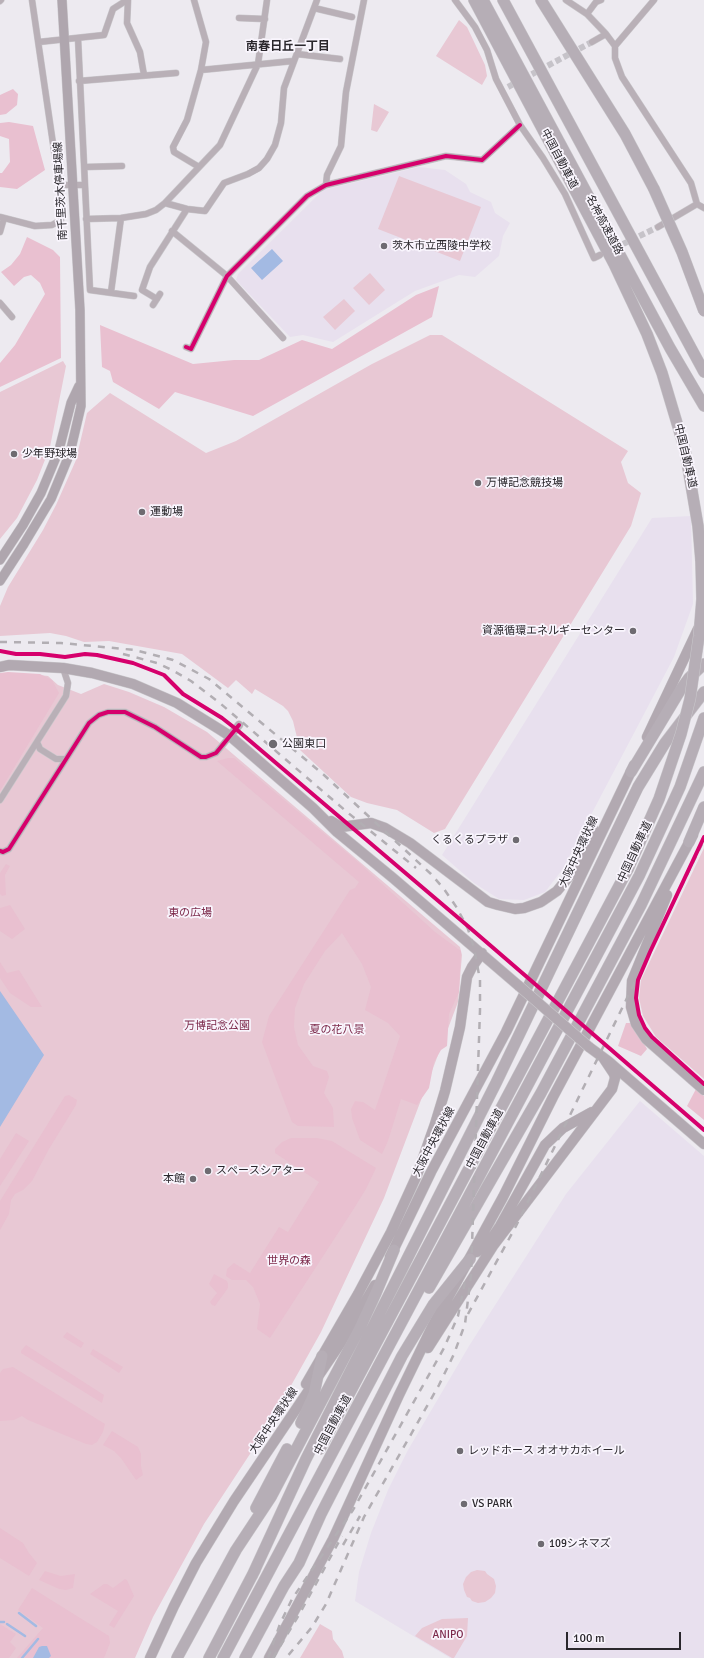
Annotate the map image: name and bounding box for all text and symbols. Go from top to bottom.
district label: 南春日丘一丁目 [246,40,330,54]
street label: 中国自動車道 [538,127,580,191]
street label: 南千里茨木停車場線 [52,141,70,241]
street label: 名神高速道路 [583,193,625,257]
place label: 茨木市立西陵中学校 [392,239,491,253]
marker: 茨木市立西陵中学校 [379,241,389,251]
street label: 中国自動車道 [671,422,699,490]
place label: 少年野球場 [22,447,77,461]
marker: 少年野球場 [9,449,19,459]
place label: 万博記念競技場 [486,476,563,490]
marker: 万博記念競技場 [473,478,483,488]
place label: 運動場 [150,505,183,519]
marker: 運動場 [137,507,147,517]
place label: 資源循環エネルギーセンター [482,624,625,638]
marker: 資源循環エネルギーセンター [628,626,638,636]
place label: 公園東口 [282,737,326,751]
marker: 公園東口 [267,738,279,750]
street label: 大阪中央環状線 [557,814,601,890]
street label: 中国自動車道 [615,819,655,885]
place label: くるくるプラザ [431,833,508,847]
marker: くるくるプラザ [511,835,521,845]
park label: 東の広場 [168,906,212,920]
park label: 万博記念公園 [184,1019,250,1033]
park label: 夏の花八景 [310,1023,364,1037]
street label: 大阪中央環状線 [410,1105,458,1179]
street label: 中国自動車道 [464,1107,506,1171]
place label: スペースシアター [216,1164,304,1178]
marker: スペースシアター [203,1166,213,1176]
place label: 本館 [163,1172,185,1186]
marker: 本館 [188,1174,198,1184]
park label: 世界の森 [267,1254,311,1268]
street label: 大阪中央環状線 [247,1385,301,1457]
street label: 中国自動車道 [312,1393,354,1457]
place label: レッドホース オオサカホイール [468,1444,624,1458]
marker: レッドホース オオサカホイール [455,1446,465,1456]
place label: VS PARK [472,1497,512,1511]
marker: VS PARK [459,1499,469,1509]
place label: 109シネマズ [549,1537,611,1551]
marker: 109シネマズ [536,1539,546,1549]
scale bar [568,1624,683,1650]
park label: ANIPO [433,1628,463,1642]
text: 100 m [573,1631,605,1646]

